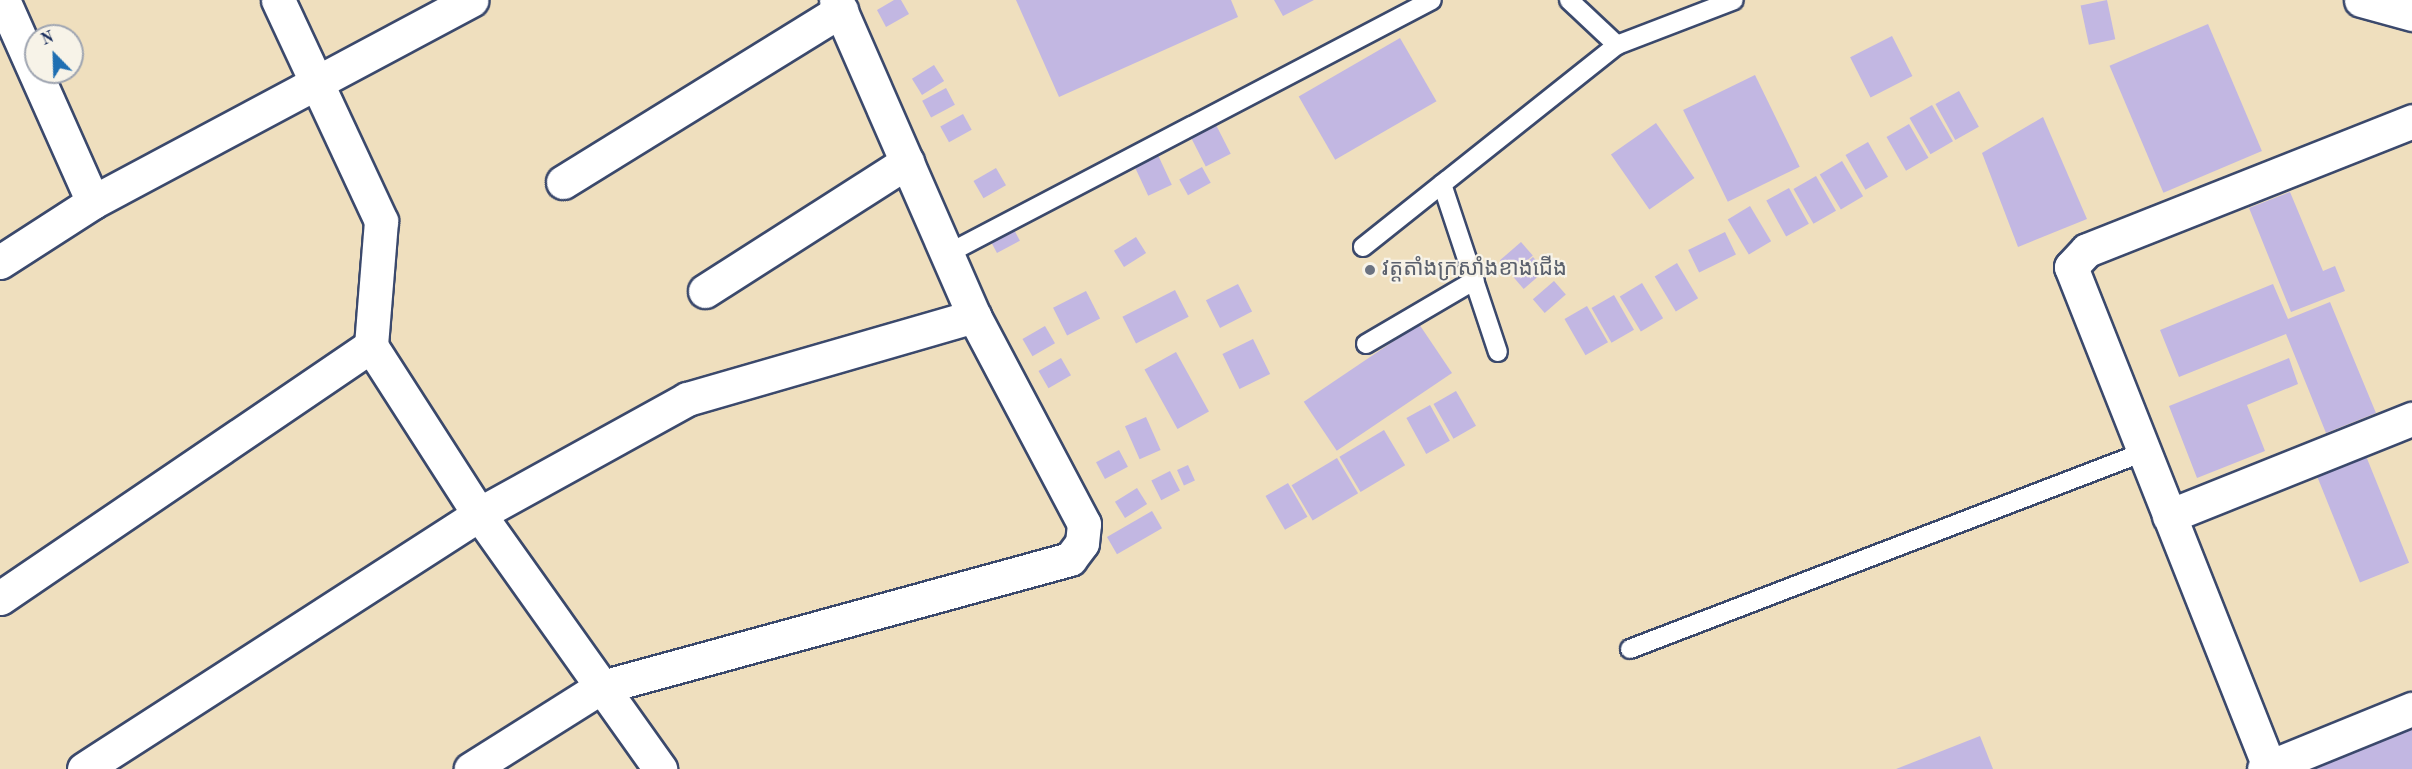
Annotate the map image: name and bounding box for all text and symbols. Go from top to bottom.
north arrow [24,24,84,84]
text: N [39,30,56,49]
place label: វត្តតាំងក្រសាំងខាងជើង [1382,257,1567,283]
marker: វត្តតាំងក្រសាំងខាងជើង [1363,263,1377,277]

